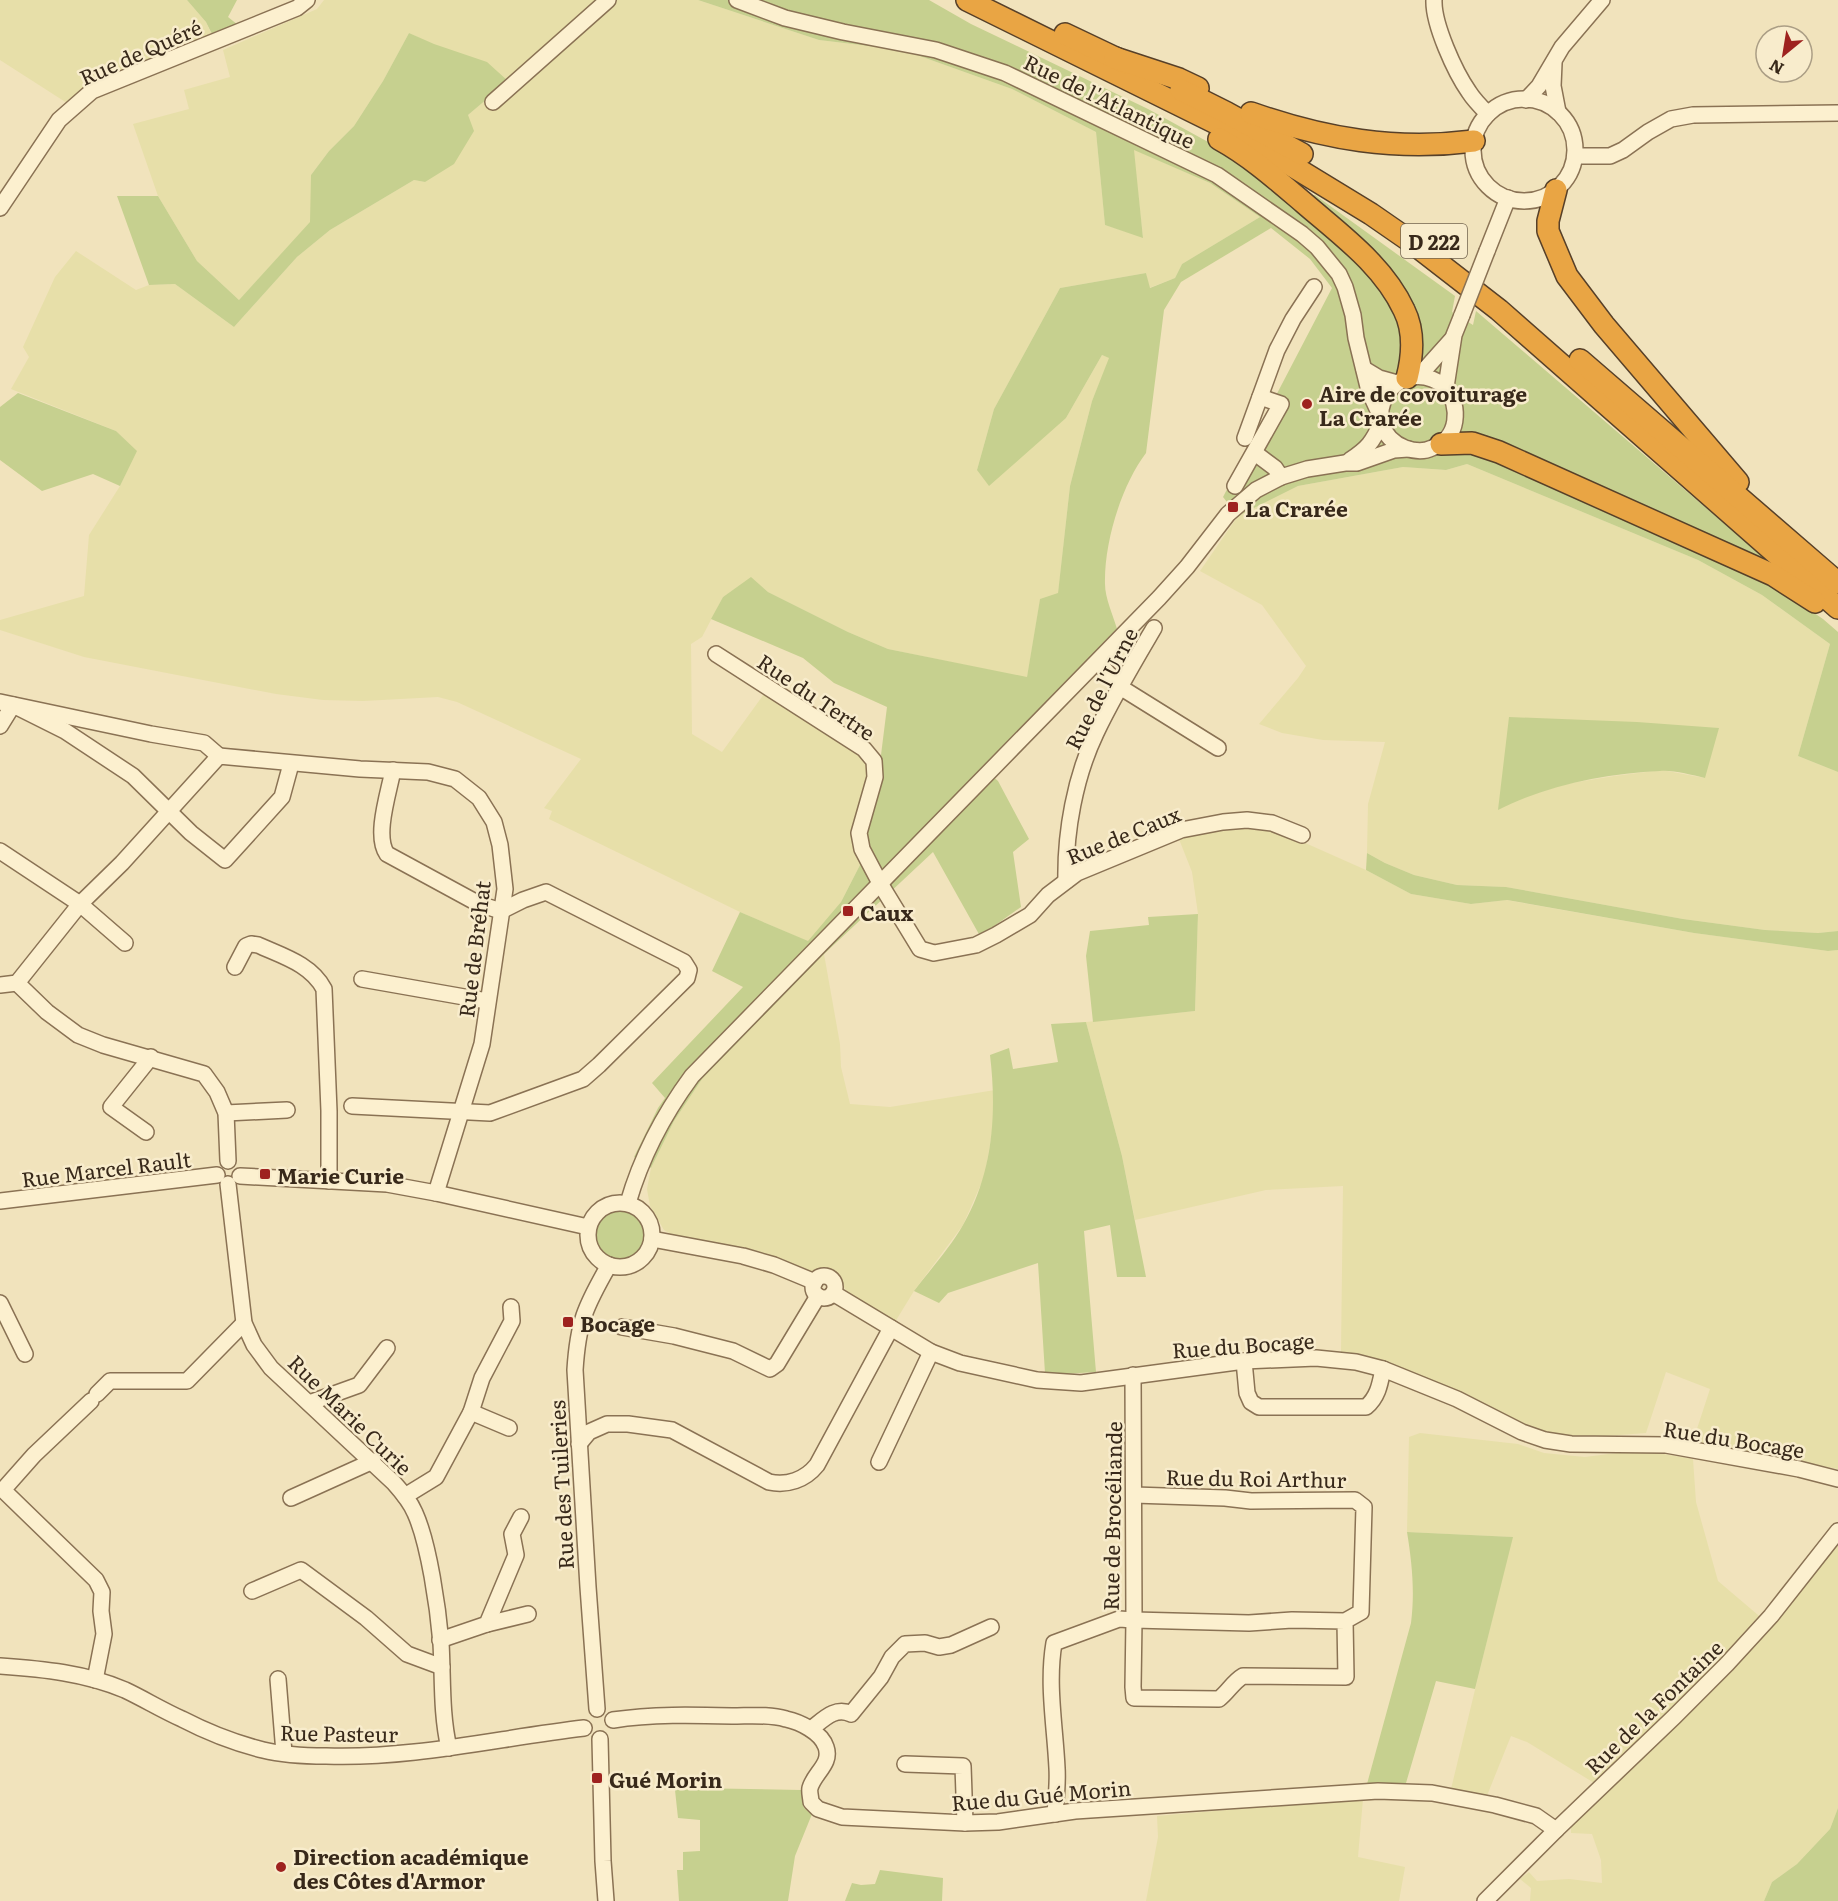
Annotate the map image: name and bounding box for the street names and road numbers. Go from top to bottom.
street label: Rue de Quéré [74,10,206,92]
street label: Rue de l'Atlantique [1019,45,1201,155]
road number: D 222 [1401,224,1467,258]
street label: Rue de l'Urne [1056,621,1144,755]
street label: Rue du Tertre [752,645,882,747]
street label: Rue de Caux [1061,797,1185,871]
street label: Rue de Bréhat [449,878,497,1019]
street label: Rue Marcel Rault [19,1142,193,1194]
street label: Rue du Bocage [1171,1324,1315,1364]
street label: Rue Marie Curie [282,1347,420,1481]
street label: Rue des Tuileries [540,1400,580,1570]
street label: Rue du Bocage [1661,1412,1807,1465]
street label: Rue de Brocéliande [1094,1421,1128,1611]
street label: Rue du Roi Arthur [1165,1460,1347,1494]
street label: Rue de la Fontaine [1577,1632,1729,1780]
street label: Rue Pasteur [280,1715,398,1749]
street label: Rue du Gué Morin [950,1771,1132,1817]

